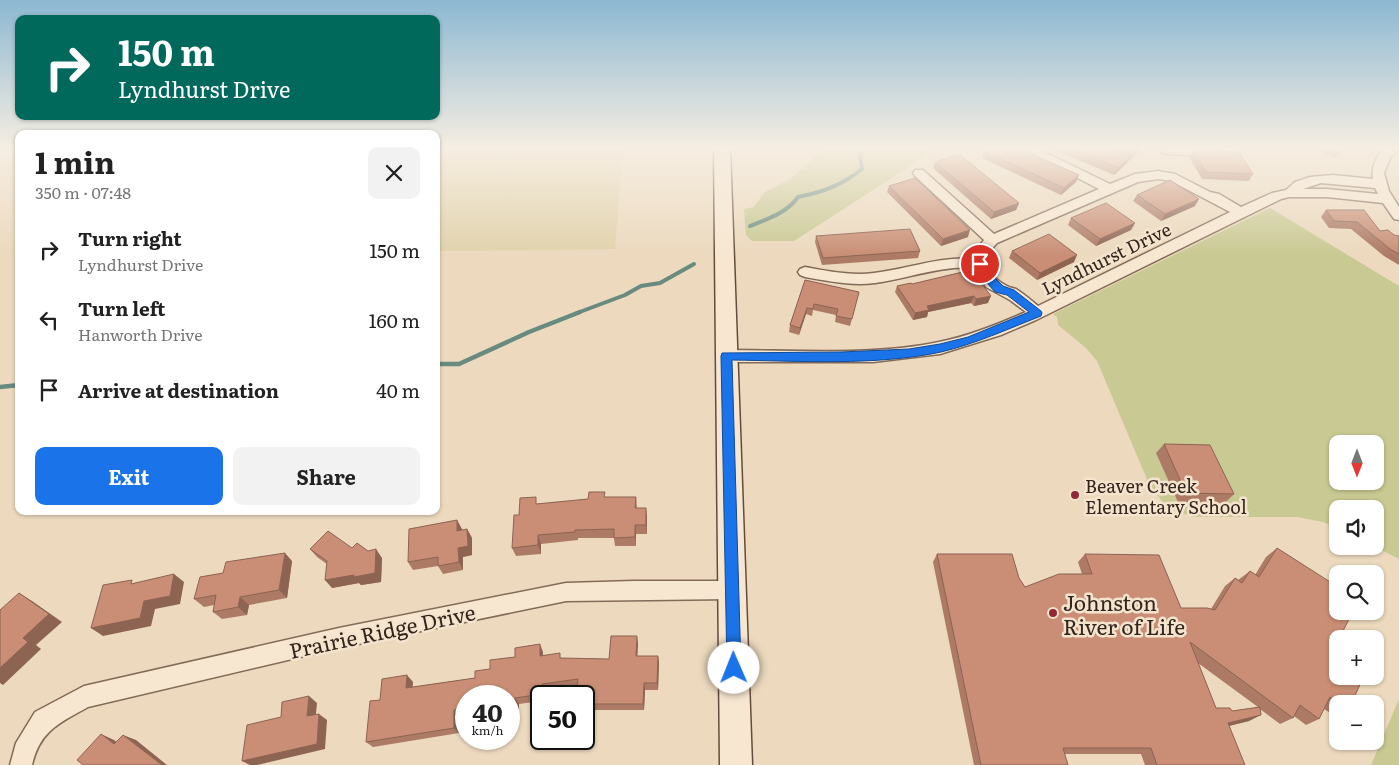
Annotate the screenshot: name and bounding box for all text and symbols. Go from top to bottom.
text: 150 m [118,25,215,77]
icon: right [35,35,100,100]
text: Lyndhurst Drive [118,72,290,105]
text: 1 min [35,139,115,183]
button: close [368,147,420,199]
text: 350 m · 07:48 [35,180,131,204]
street label: Lyndhurst Drive [1037,215,1175,301]
text: Turn right [78,224,182,252]
icon: right [35,236,63,264]
text: 150 m [369,236,420,264]
pin [959,243,1001,285]
icon: arrive [966,250,994,278]
text: Lyndhurst Drive [78,252,203,276]
text: Turn left [78,294,165,322]
icon: left [35,306,63,334]
text: 160 m [369,306,420,334]
text: Hanworth Drive [78,322,202,346]
icon: arrive [35,376,63,404]
text: Arrive at destination [78,376,279,404]
text: 40 m [376,376,420,404]
north arrow [1329,435,1384,490]
map controls [1329,435,1384,750]
button: Exit [35,447,223,505]
button: Share [233,447,420,505]
place label: Beaver Creek Elementary School [1085,472,1247,520]
marker: Beaver Creek Elementary School [1069,489,1081,501]
button: sound [1329,500,1384,555]
button: search [1329,565,1384,620]
place label: Johnston River of Life [1063,586,1185,641]
street label: Prairie Ridge Drive [286,595,478,665]
marker: Johnston River of Life [1047,607,1059,619]
button: + [1329,630,1384,685]
position arrow [707,641,759,693]
speed limit sign: 50 [530,685,595,750]
text: 40 [472,693,503,730]
button: − [1329,695,1384,750]
text: km/h [472,721,503,739]

